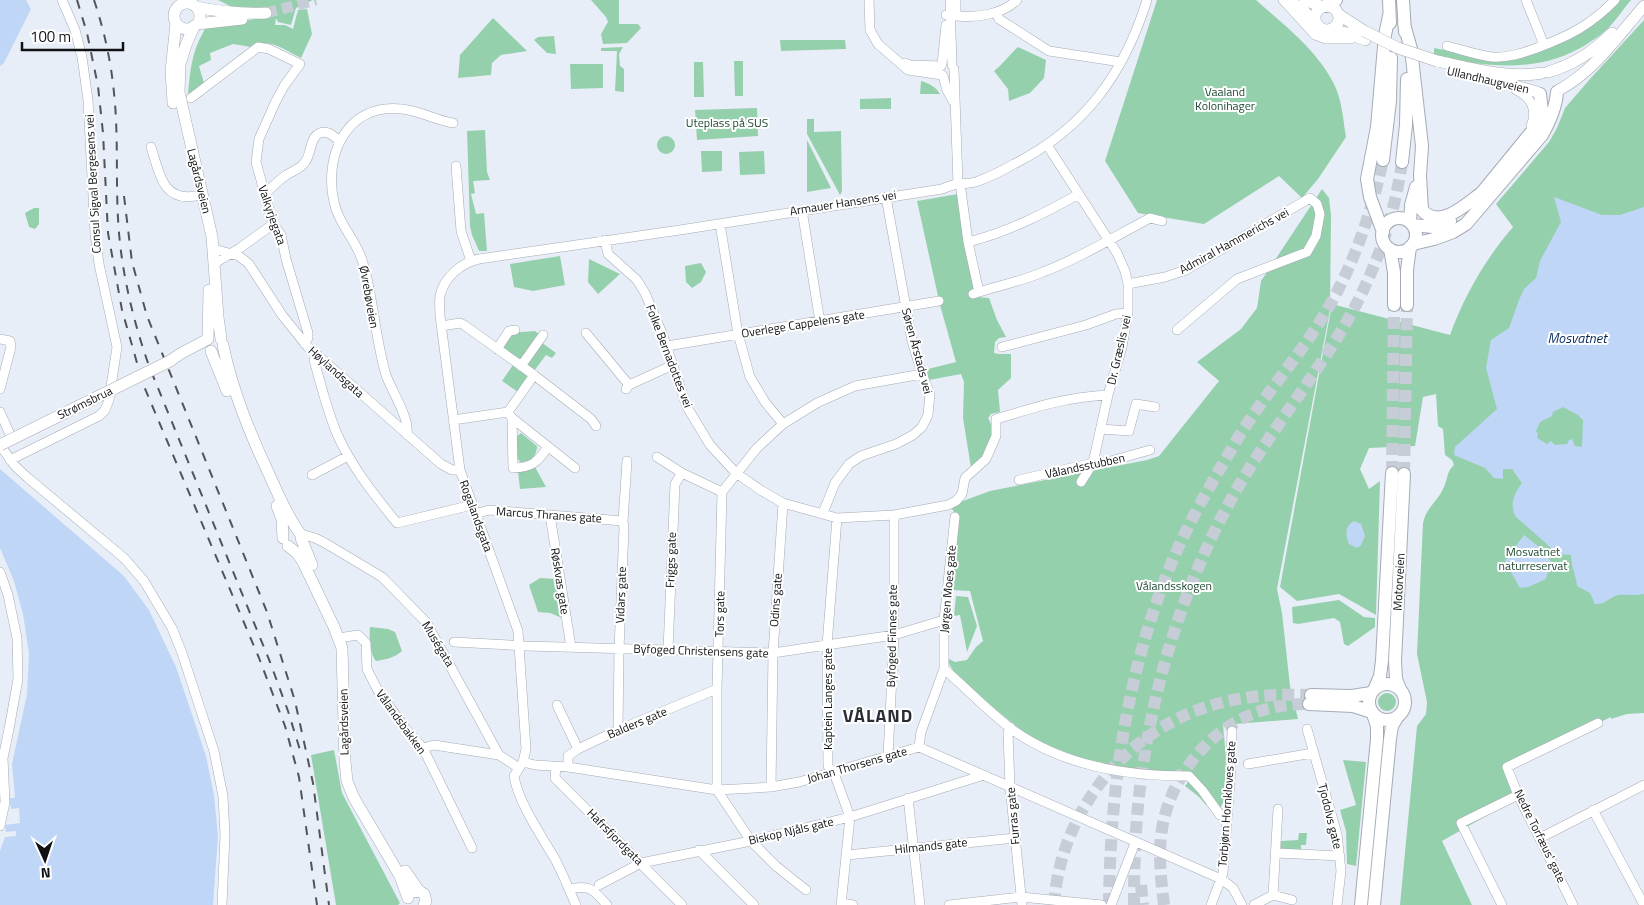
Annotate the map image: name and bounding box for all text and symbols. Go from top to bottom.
scale bar [22,20,124,52]
text: 100 m [30,25,71,48]
street label: Ullandhaugveien [1445,61,1531,98]
park label: Vaaland Kolonihager [1195,82,1255,115]
park label: Uteplass på SUS [686,113,768,132]
street label: Consul Sigval Bergesens vei [79,114,106,254]
street label: Lagårdsveien [182,146,217,216]
street label: Valkyrjegata [253,182,292,247]
street label: Armauer Hansens vei [788,185,898,220]
street label: Admiral Hammerichs vei [1175,202,1292,279]
street label: Øvrebøveien [355,264,384,330]
street label: Folke Bernadottes vei [641,301,698,410]
street label: Overlege Cappelens gate [740,304,866,343]
street label: Søren Årstads vei [897,306,938,396]
street label: Dr. Græslis vei [1101,313,1136,387]
water label: Mosvatnet [1547,327,1608,348]
street label: Høylandsgata [304,341,369,402]
street label: Strømsbrua [54,381,116,424]
street label: Vålandsstubben [1043,448,1127,483]
street label: Rogalandsgata [455,477,498,554]
street label: Marcus Thranes gate [495,501,603,528]
street label: Friggs gate [660,532,681,588]
park label: Mosvatnet naturreservat [1499,542,1568,575]
street label: Jørgen Moes gate [934,544,961,634]
street label: Røskvas gate [546,546,575,616]
street label: Motorveien [1387,553,1410,611]
street label: Vidars gate [610,566,631,624]
street label: Odins gate [764,572,787,628]
park label: Vålandsskogen [1136,576,1212,595]
street label: Byfoged Finnes gate [881,584,902,688]
street label: Tors gate [710,591,729,637]
street label: Muségata [417,617,460,670]
street label: Byfoged Christensens gate [633,639,769,662]
street label: Kaptein Langes gate [818,648,837,750]
street label: Vålandsbakken [371,685,431,758]
street label: Lagårdsveien [333,689,354,755]
street label: Balders gate [604,701,670,744]
district label: VÅLAND [843,702,913,729]
street label: Torbjørn Hornkloves gate [1213,740,1240,868]
street label: Johan Thorsens gate [805,741,909,788]
street label: Tjodolvs gate [1313,781,1348,851]
street label: Nedre Torfæus' gate [1510,786,1571,886]
street label: Furras gate [1001,787,1024,845]
street label: Hafrsfjordgata [583,804,648,869]
street label: Biskop Njåls gate [747,812,835,850]
street label: Hilmands gate [894,832,968,859]
north arrow [20,835,70,885]
text: N [40,863,51,884]

